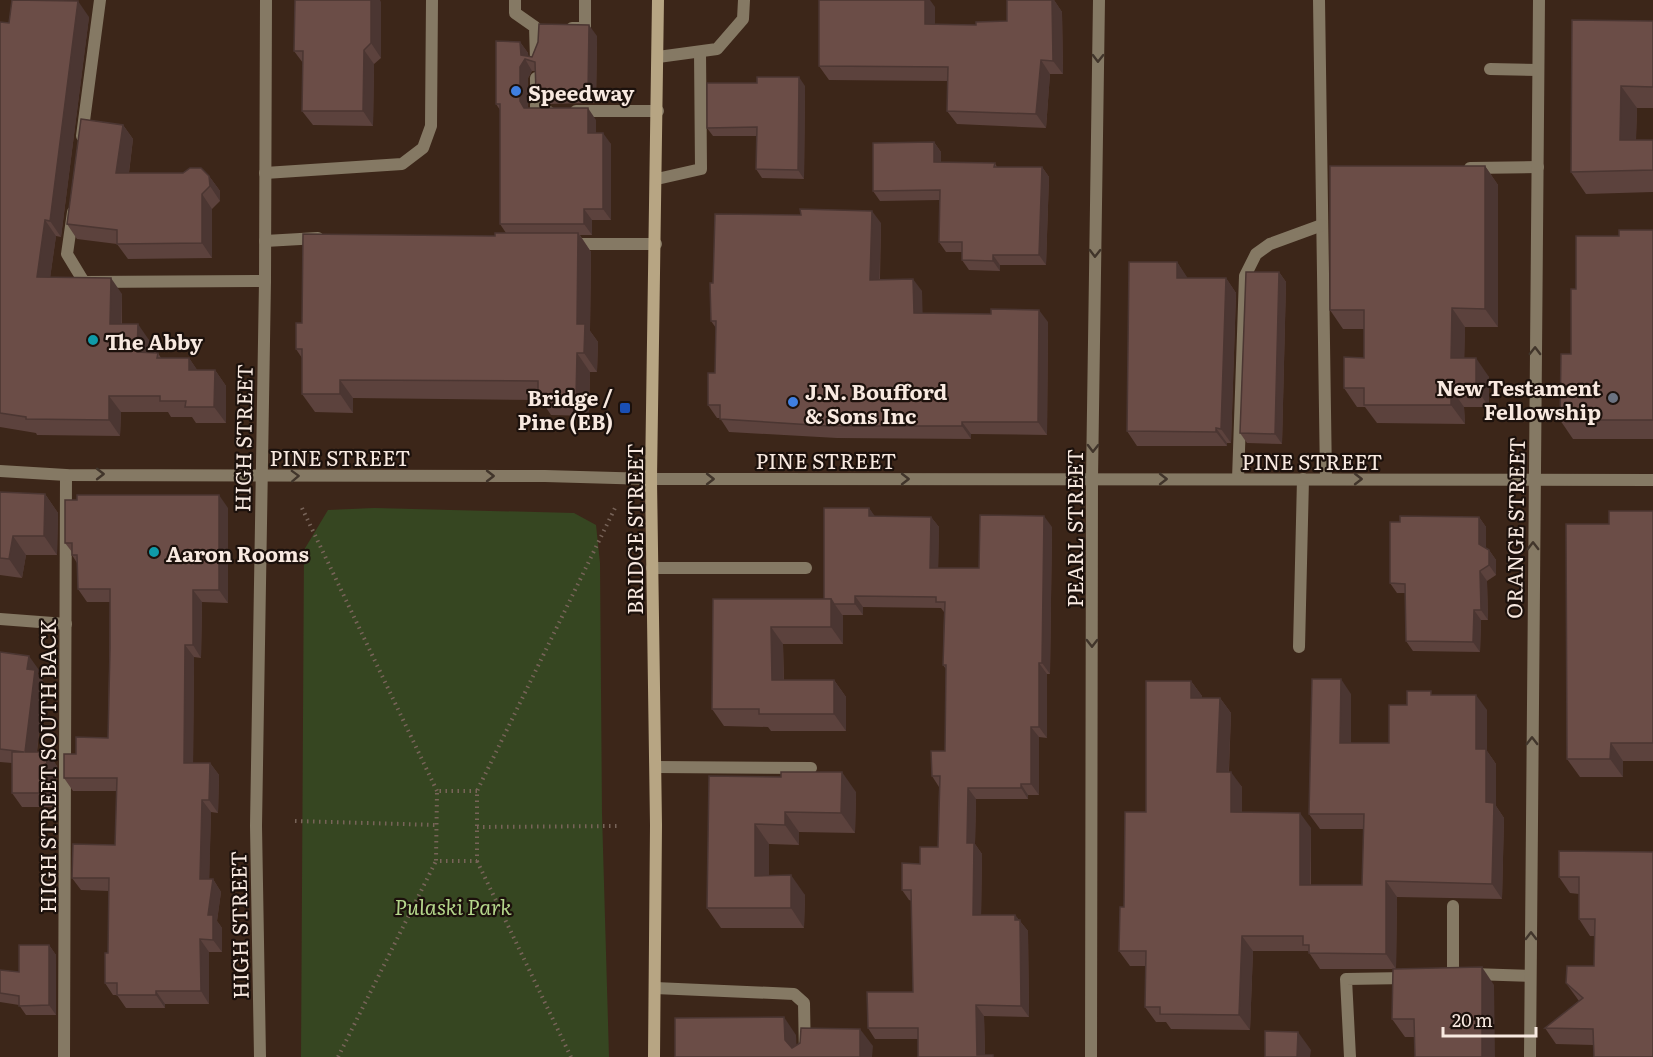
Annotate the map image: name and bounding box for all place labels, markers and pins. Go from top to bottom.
place label: Speedway [528,76,635,107]
marker: Speedway [509,84,523,98]
place label: The Abby [105,325,203,356]
marker: The Abby [86,333,100,347]
place label: New Testament Fellowship [1436,371,1602,426]
place label: J.N. Boufford & Sons Inc [805,375,948,430]
place label: Bridge / Pine (EB) [518,381,613,436]
marker: New Testament Fellowship [1606,391,1620,405]
marker: J.N. Boufford & Sons Inc [786,395,800,409]
marker: Bridge / Pine (EB) [618,401,632,415]
place label: Aaron Rooms [166,537,309,568]
marker: Aaron Rooms [147,545,161,559]

